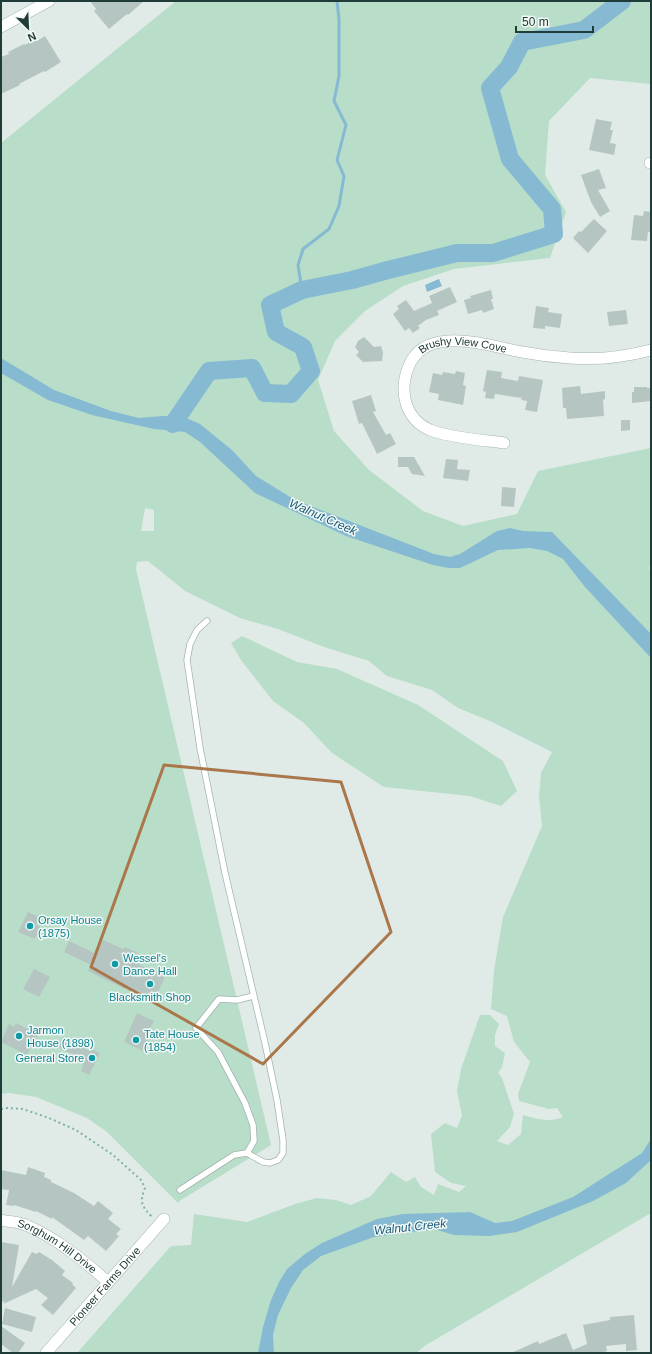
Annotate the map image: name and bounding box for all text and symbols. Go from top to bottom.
north arrow [8,8,48,48]
scale bar [516,8,593,34]
text: 50 m [522,15,549,29]
text: N [26,30,38,44]
street label: Brushy View Cove [416,335,508,356]
water label: Walnut Creek [287,496,360,539]
place label: Orsay House (1875) [38,914,102,939]
marker: Orsay House (1875) [25,921,35,931]
place label: Wessel's Dance Hall [123,952,177,977]
marker: Wessel's Dance Hall [110,959,120,969]
marker: Blacksmith Shop [145,979,155,989]
place label: Blacksmith Shop [109,991,191,1003]
place label: Jarmon House (1898) [27,1024,94,1049]
place label: Tate House (1854) [144,1028,200,1053]
marker: Jarmon House (1898) [14,1031,24,1041]
marker: Tate House (1854) [131,1035,141,1045]
place label: General Store [16,1052,84,1064]
marker: General Store [87,1053,97,1063]
water label: Walnut Creek [373,1216,448,1238]
street label: Sorghum Hill Drive [16,1217,99,1276]
street label: Pioneer Farms Drive [67,1244,143,1328]

